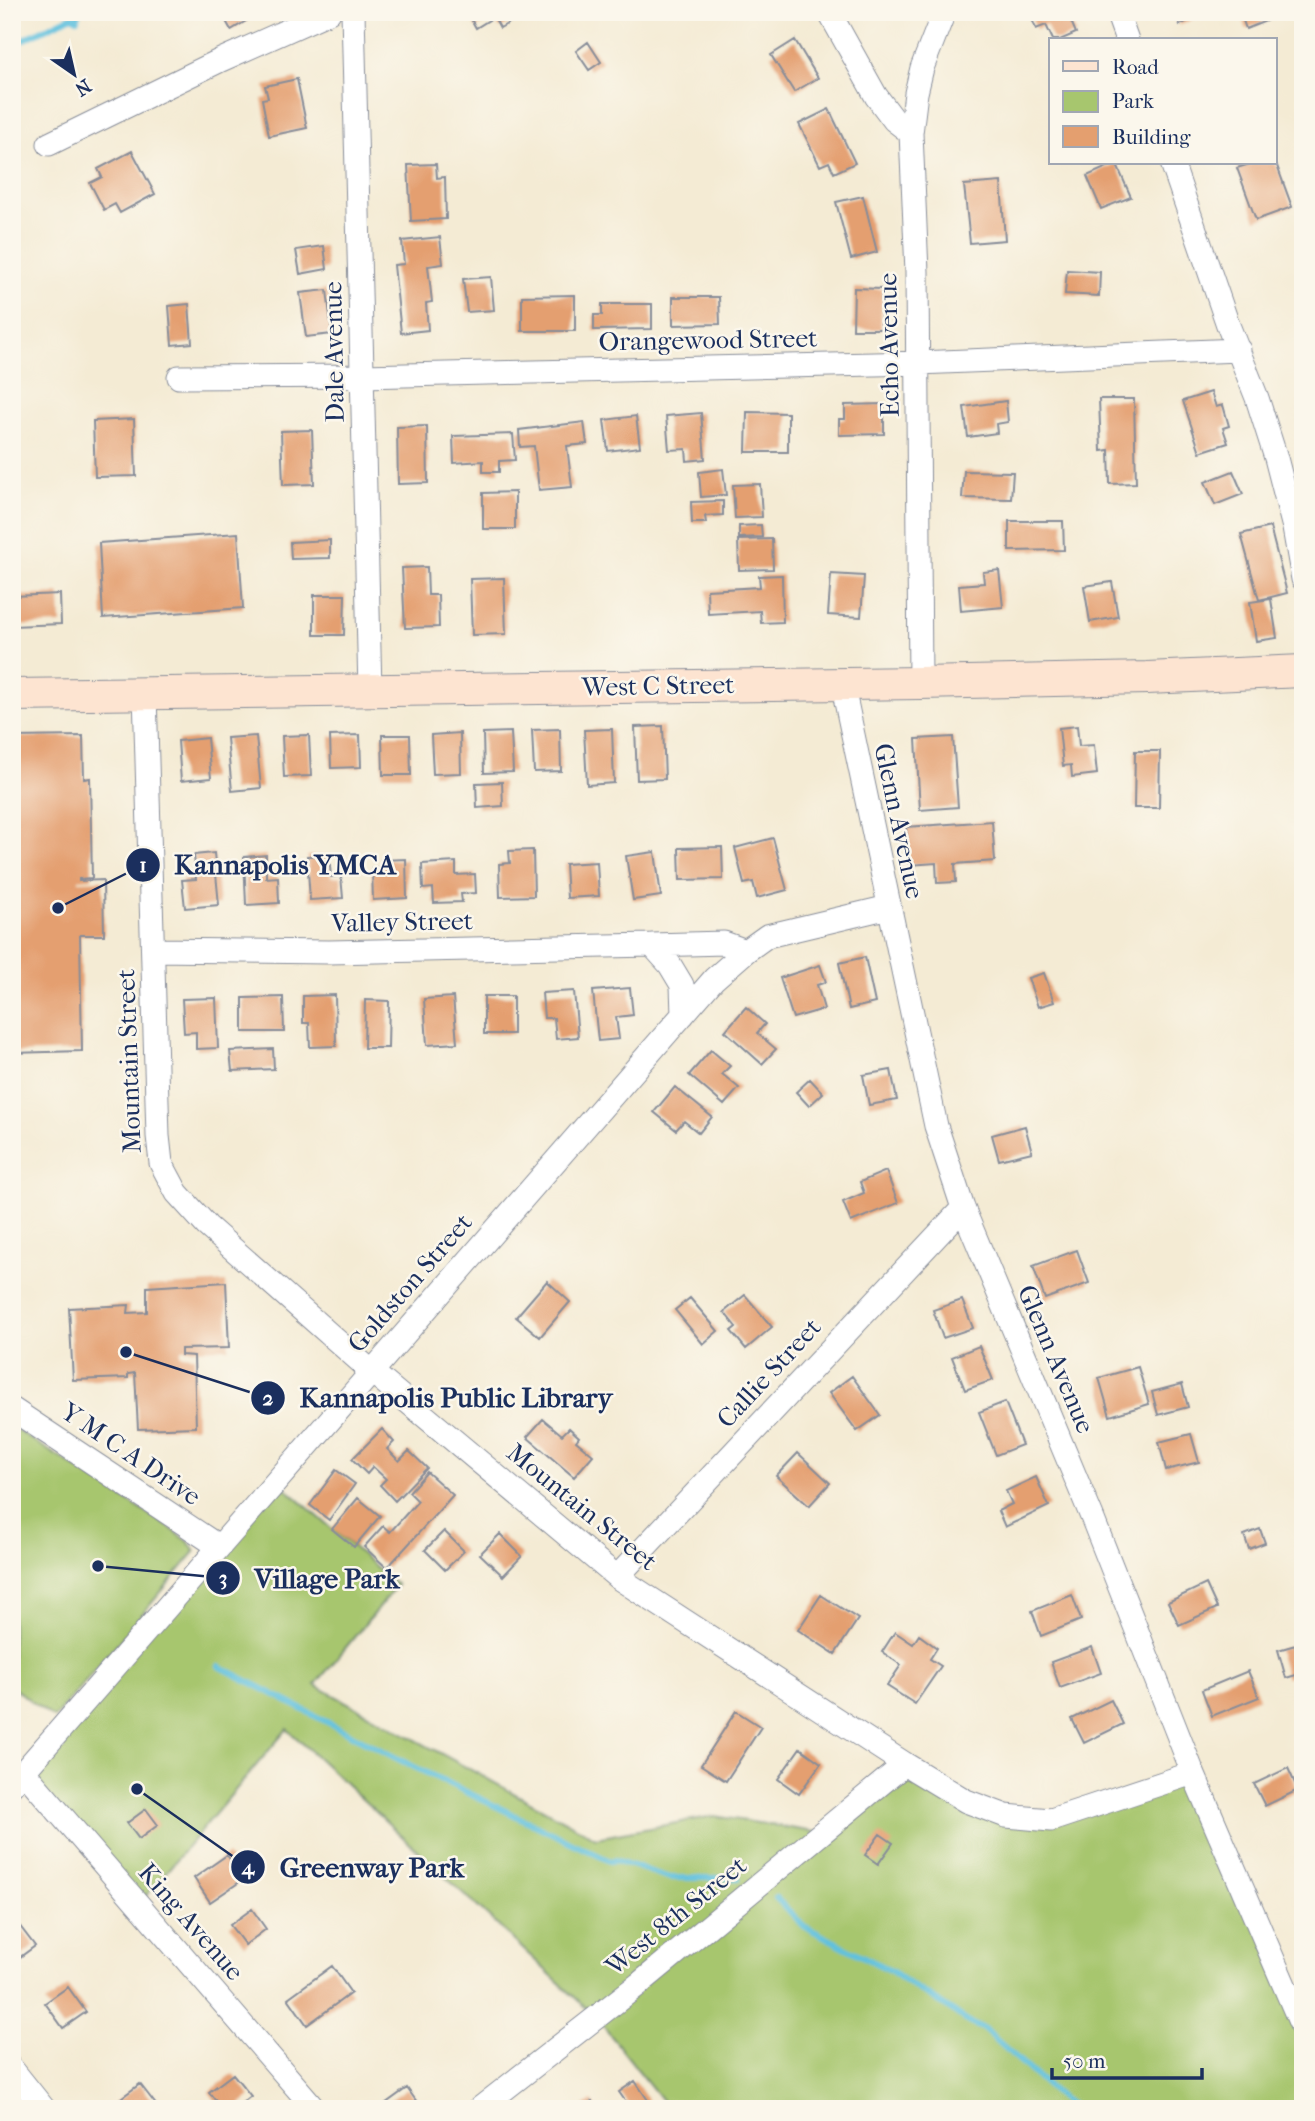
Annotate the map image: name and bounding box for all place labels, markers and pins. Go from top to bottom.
callout: Kannapolis YMCA [125,840,410,889]
callout: Kannapolis Public Library [251,1373,627,1422]
callout: Village Park [206,1554,414,1603]
callout: Greenway Park [231,1843,479,1892]

